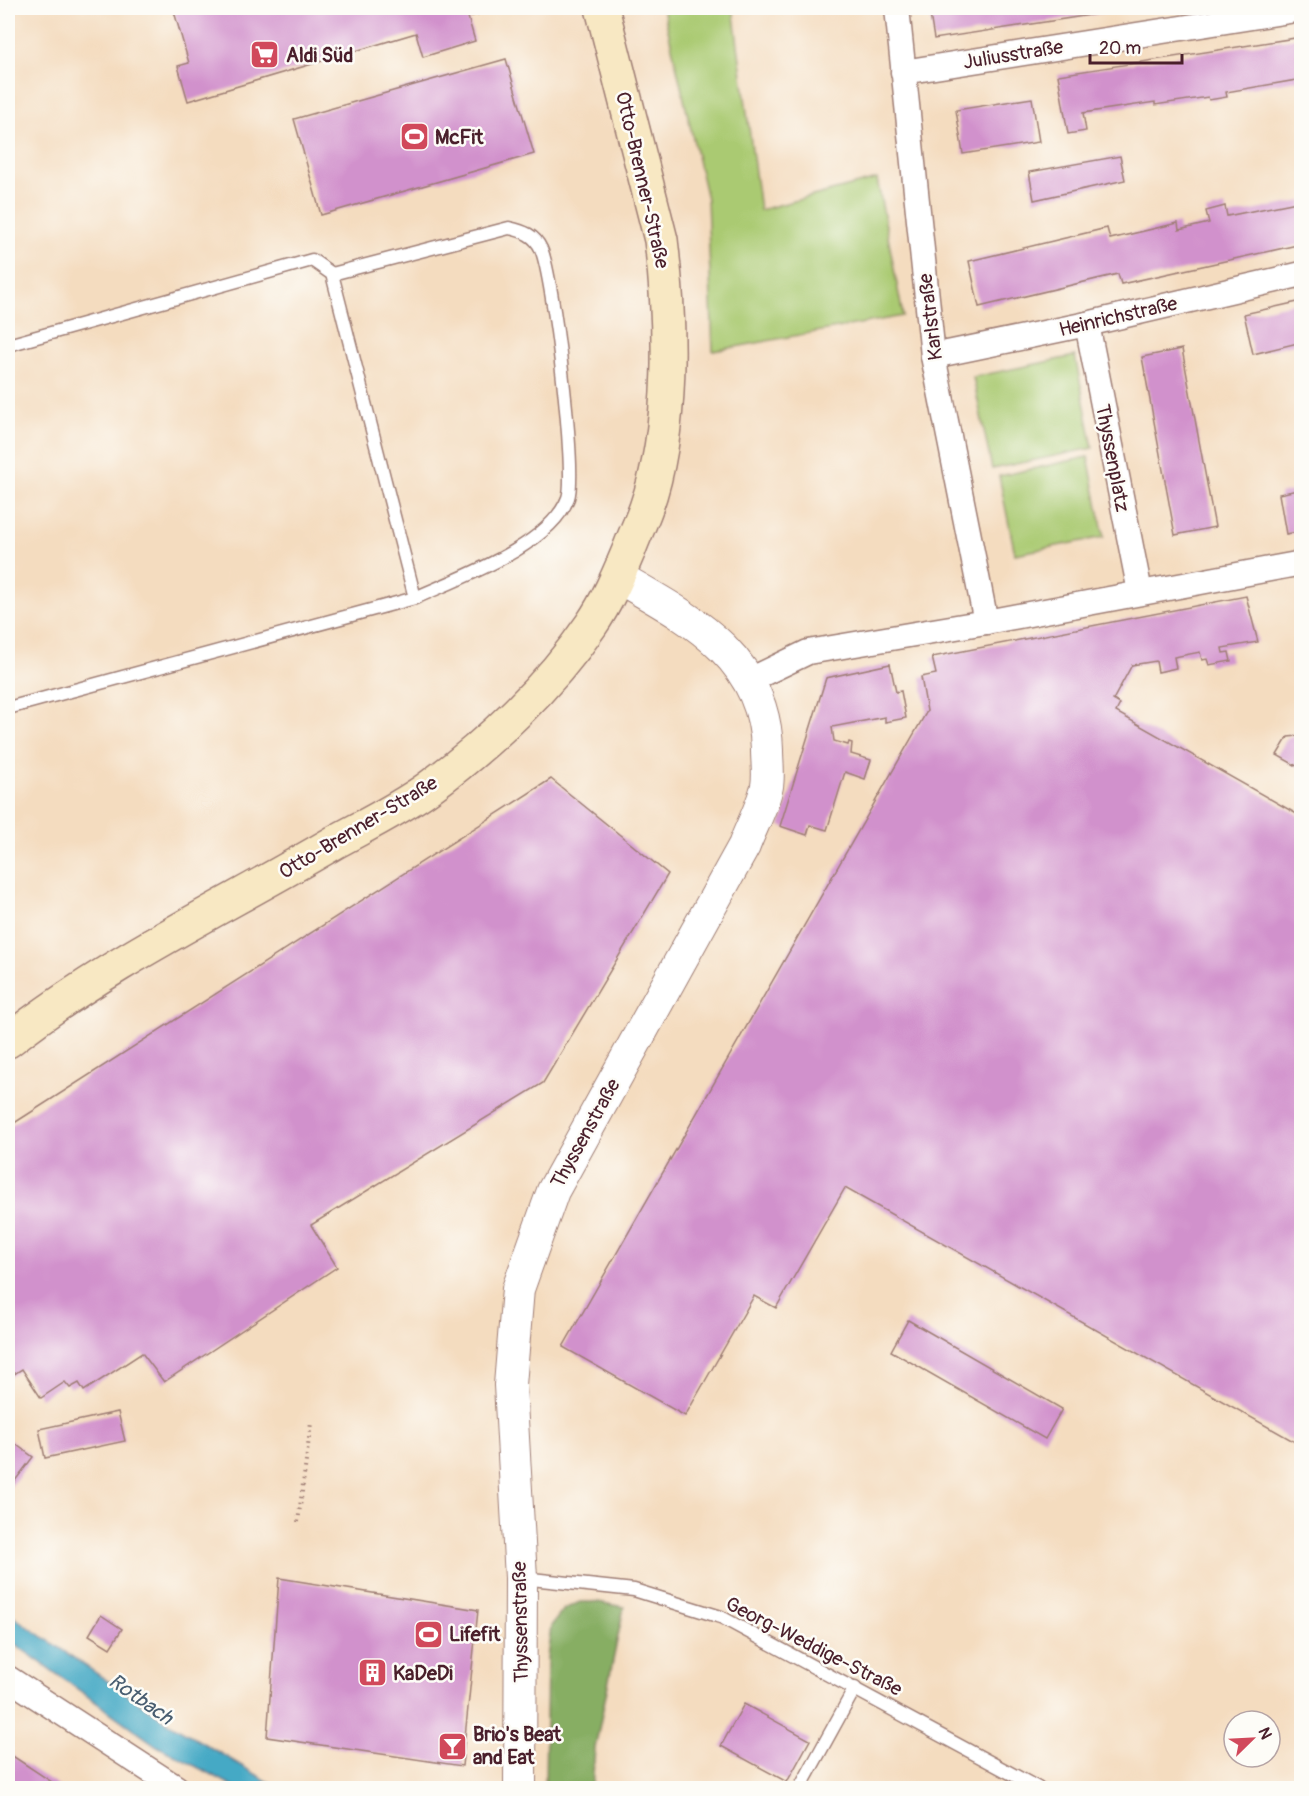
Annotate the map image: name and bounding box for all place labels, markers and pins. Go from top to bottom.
supermarket icon: Aldi Süd [249,39,281,71]
place label: Aldi Süd [286,43,353,68]
sports icon: McFit [398,121,430,153]
place label: McFit [435,125,484,150]
sports icon: Lifefit [412,1618,444,1650]
place label: Lifefit [449,1622,501,1647]
building icon: KaDeDi [356,1657,388,1689]
place label: KaDeDi [393,1661,453,1686]
place label: Brio's Beat and Eat [473,1722,562,1770]
bar icon: Brio's Beat and Eat [436,1730,468,1762]

